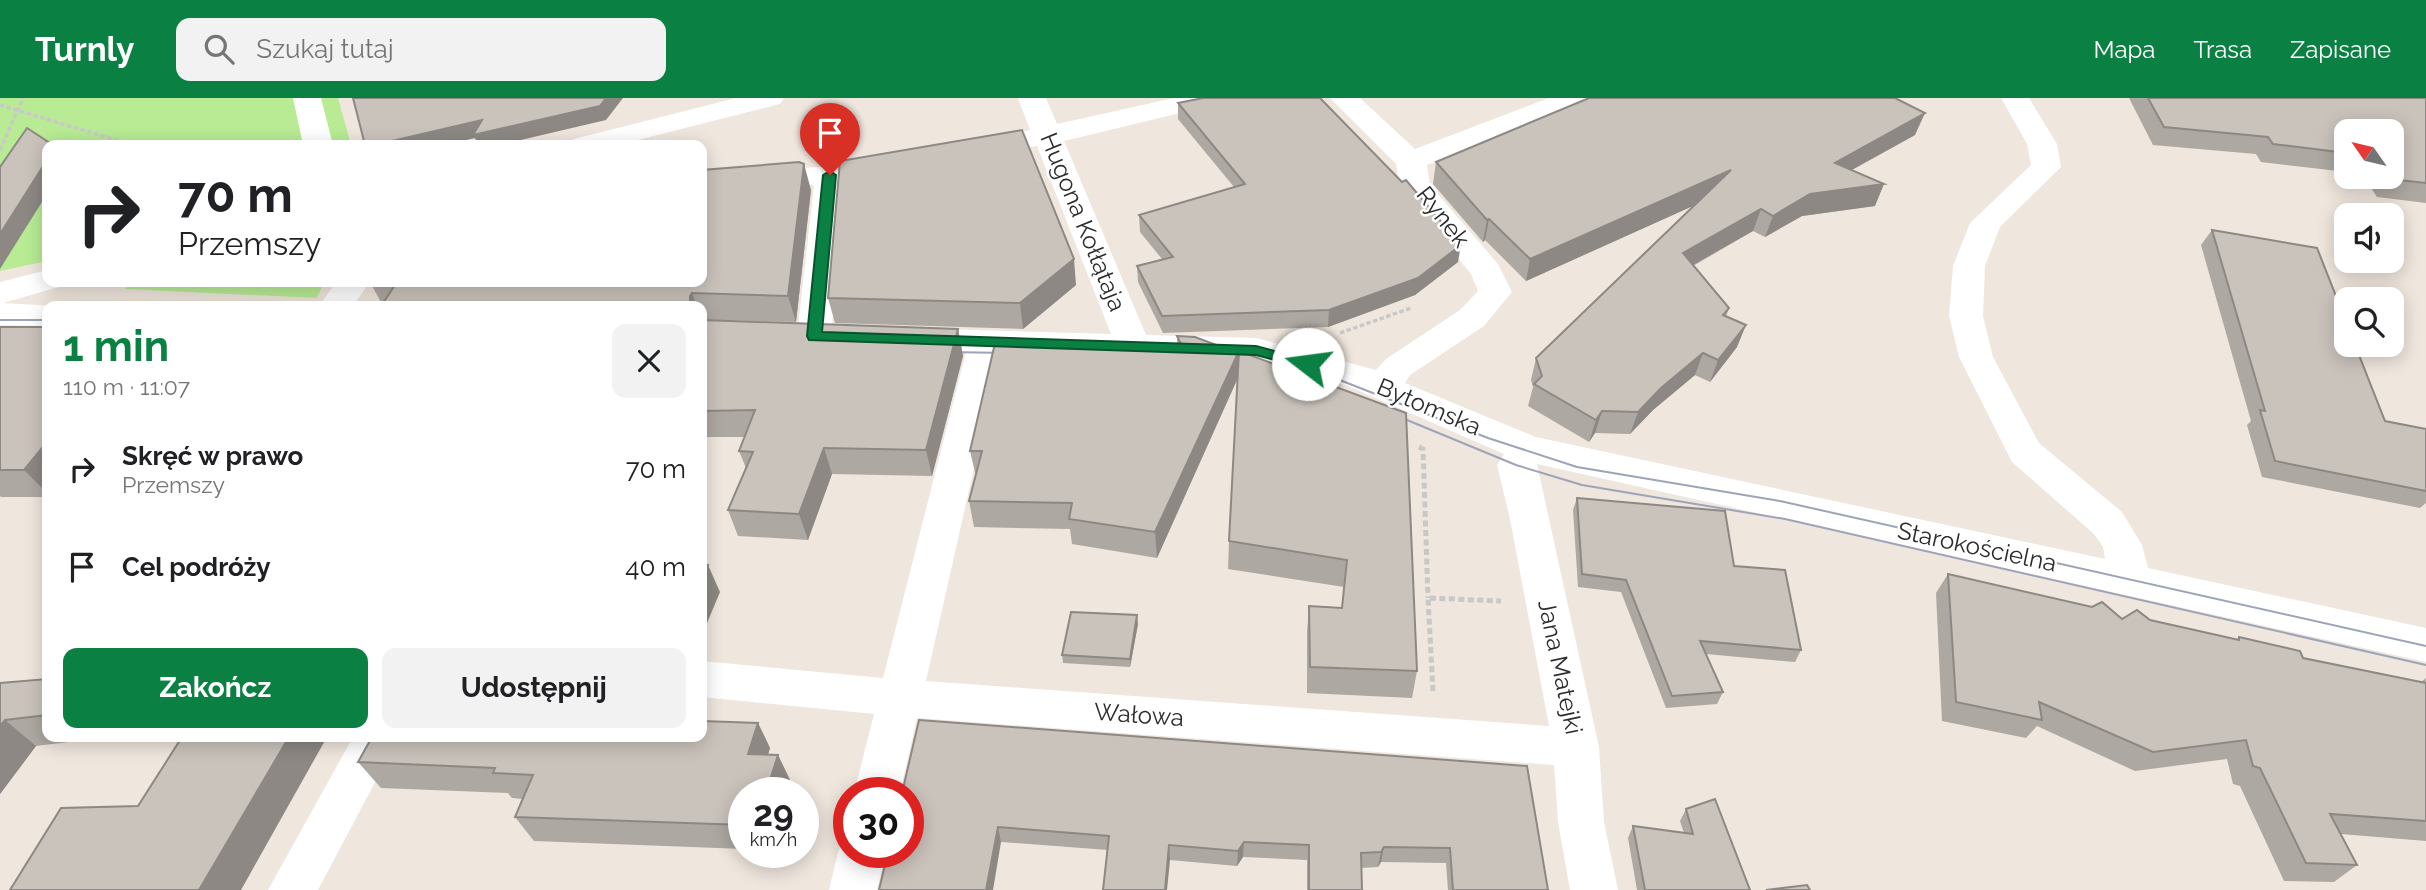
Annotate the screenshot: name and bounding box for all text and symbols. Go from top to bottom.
search box [176,18,666,81]
text: Turnly [35,30,134,69]
icon: search [200,30,238,68]
text: Szukaj tutaj [256,34,394,64]
text: Mapa [2094,35,2155,64]
text: Trasa [2193,35,2252,64]
text: Zapisane [2290,35,2391,64]
pin [800,103,860,175]
icon: arrive [811,114,849,152]
north arrow [2334,119,2404,189]
map controls [2334,119,2404,357]
street label: Hugona Kołłątaja [1034,128,1132,315]
text: 70 m [178,166,293,223]
icon: right [63,168,154,259]
street label: Rynek [1411,180,1476,253]
button: sound [2334,203,2404,273]
text: Przemszy [178,225,321,262]
button: search [2334,287,2404,357]
text: 1 min [63,322,169,371]
button: close [612,324,686,398]
position arrow [1271,327,1345,401]
street label: Bytomska [1373,372,1486,441]
text: 110 m · 11:07 [63,373,190,400]
text: Skręć w prawo [122,441,303,471]
icon: right [63,450,101,488]
text: 70 m [626,454,686,484]
text: Przemszy [122,471,225,498]
street label: Starokościelna [1895,516,2059,578]
icon: arrive [63,548,101,586]
text: Cel podróży [122,552,271,582]
text: 40 m [625,552,686,582]
street label: Jana Matejki [1532,597,1589,737]
button: Zakończ [63,648,368,728]
button: Udostępnij [382,648,686,728]
street label: Wałowa [1093,697,1185,732]
speed limit sign: 30 [833,777,924,868]
text: 29 [753,793,794,834]
text: km/h [750,829,797,850]

